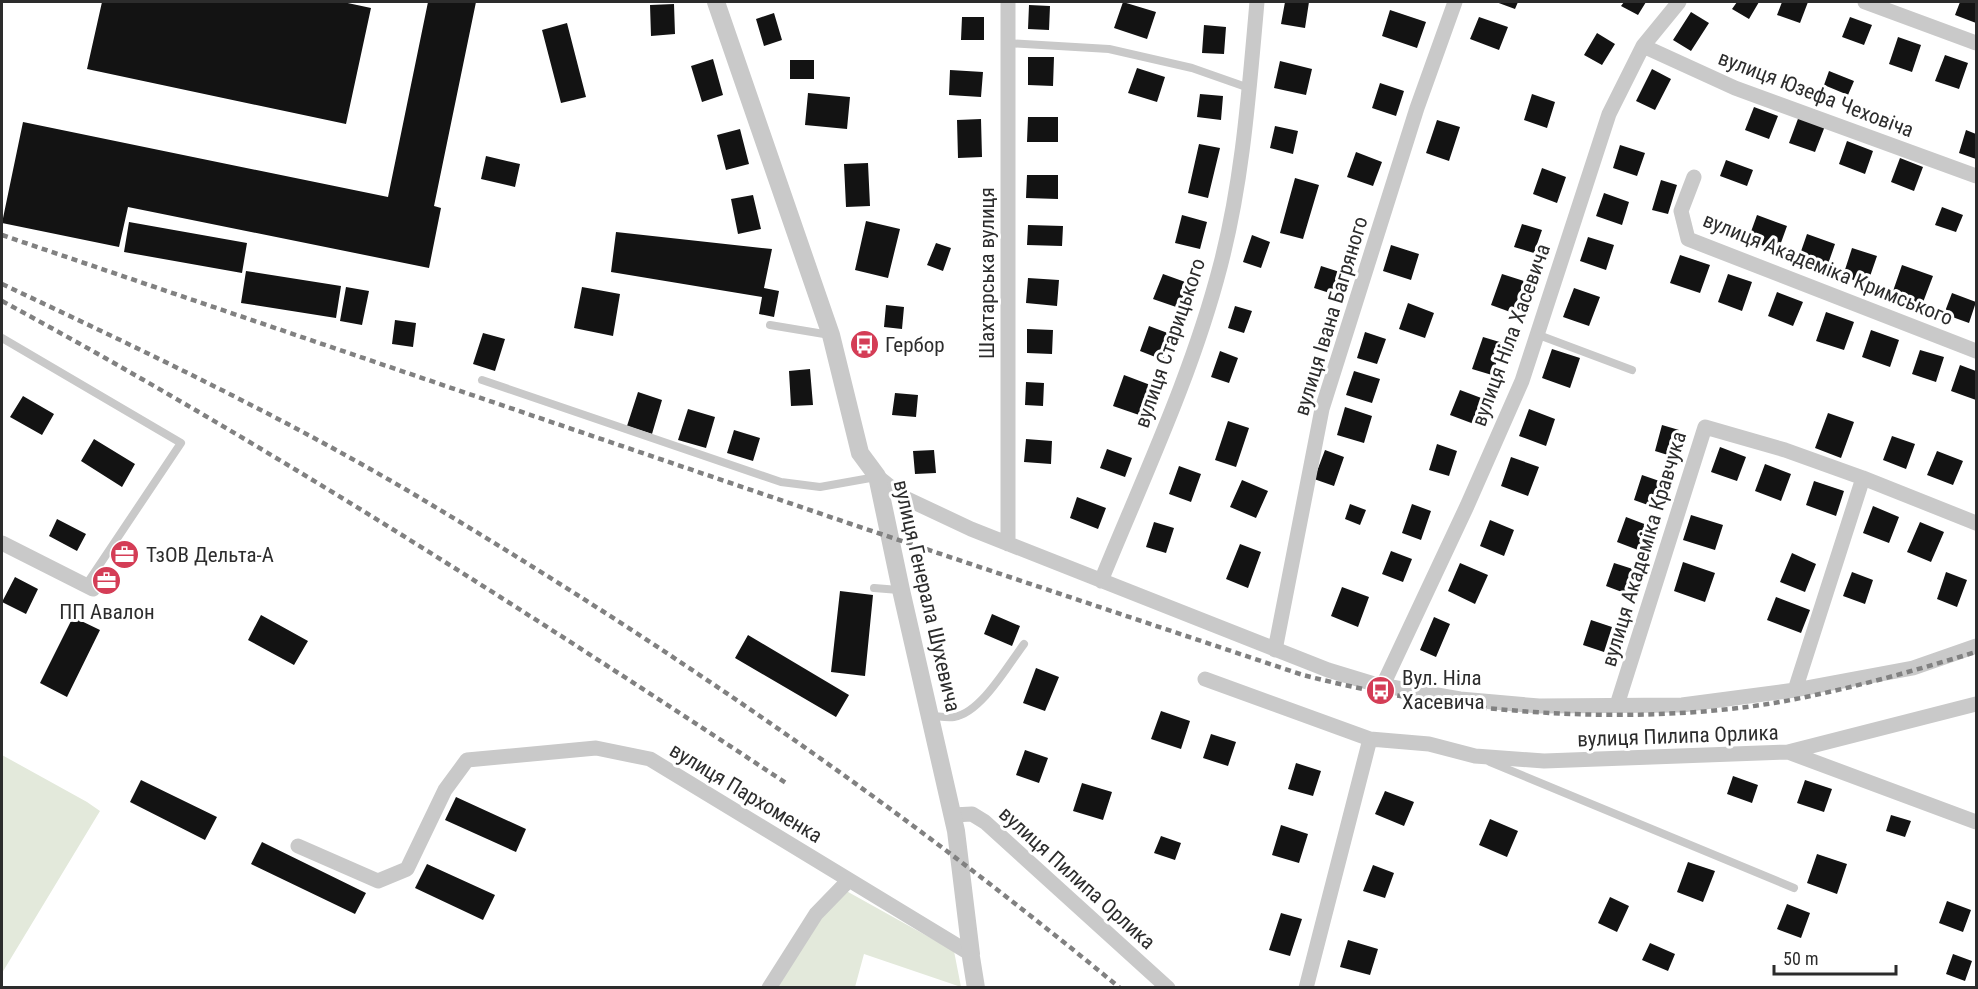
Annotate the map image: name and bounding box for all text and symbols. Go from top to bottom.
street label: вулиця Юзефа Чеховіча [1715,46,1917,142]
street label: Шахтарська вулиця [975,187,999,359]
street label: вулиця Академіка Кримського [1700,208,1956,330]
street label: вулиця Івана Багряного [1289,214,1373,418]
street label: вулиця Ніла Хасевича [1467,241,1555,429]
street label: вулиця Старицького [1130,255,1210,431]
bus stop icon: Гербор [848,329,880,361]
place label: Гербор [885,333,945,357]
street label: вулиця Академіка Кравчука [1597,429,1691,669]
street label: вулиця Генерала Шухевича [889,478,965,714]
office icon: ТзОВ Дельта-А [109,539,141,571]
place label: ТзОВ Дельта-А [146,543,274,567]
office icon: ПП Авалон [91,565,123,597]
place label: ПП Авалон [59,600,155,624]
place label: Вул. Ніла Хасевича [1402,666,1485,714]
bus stop icon: Вул. Ніла Хасевича [1365,674,1397,706]
street label: вулиця Пилипа Орлика [1577,720,1779,752]
street label: вулиця Пархоменка [666,738,826,848]
street label: вулиця Пилипа Орлика [994,802,1160,954]
scale bar [1774,938,1896,976]
text: 50 m [1783,948,1818,969]

